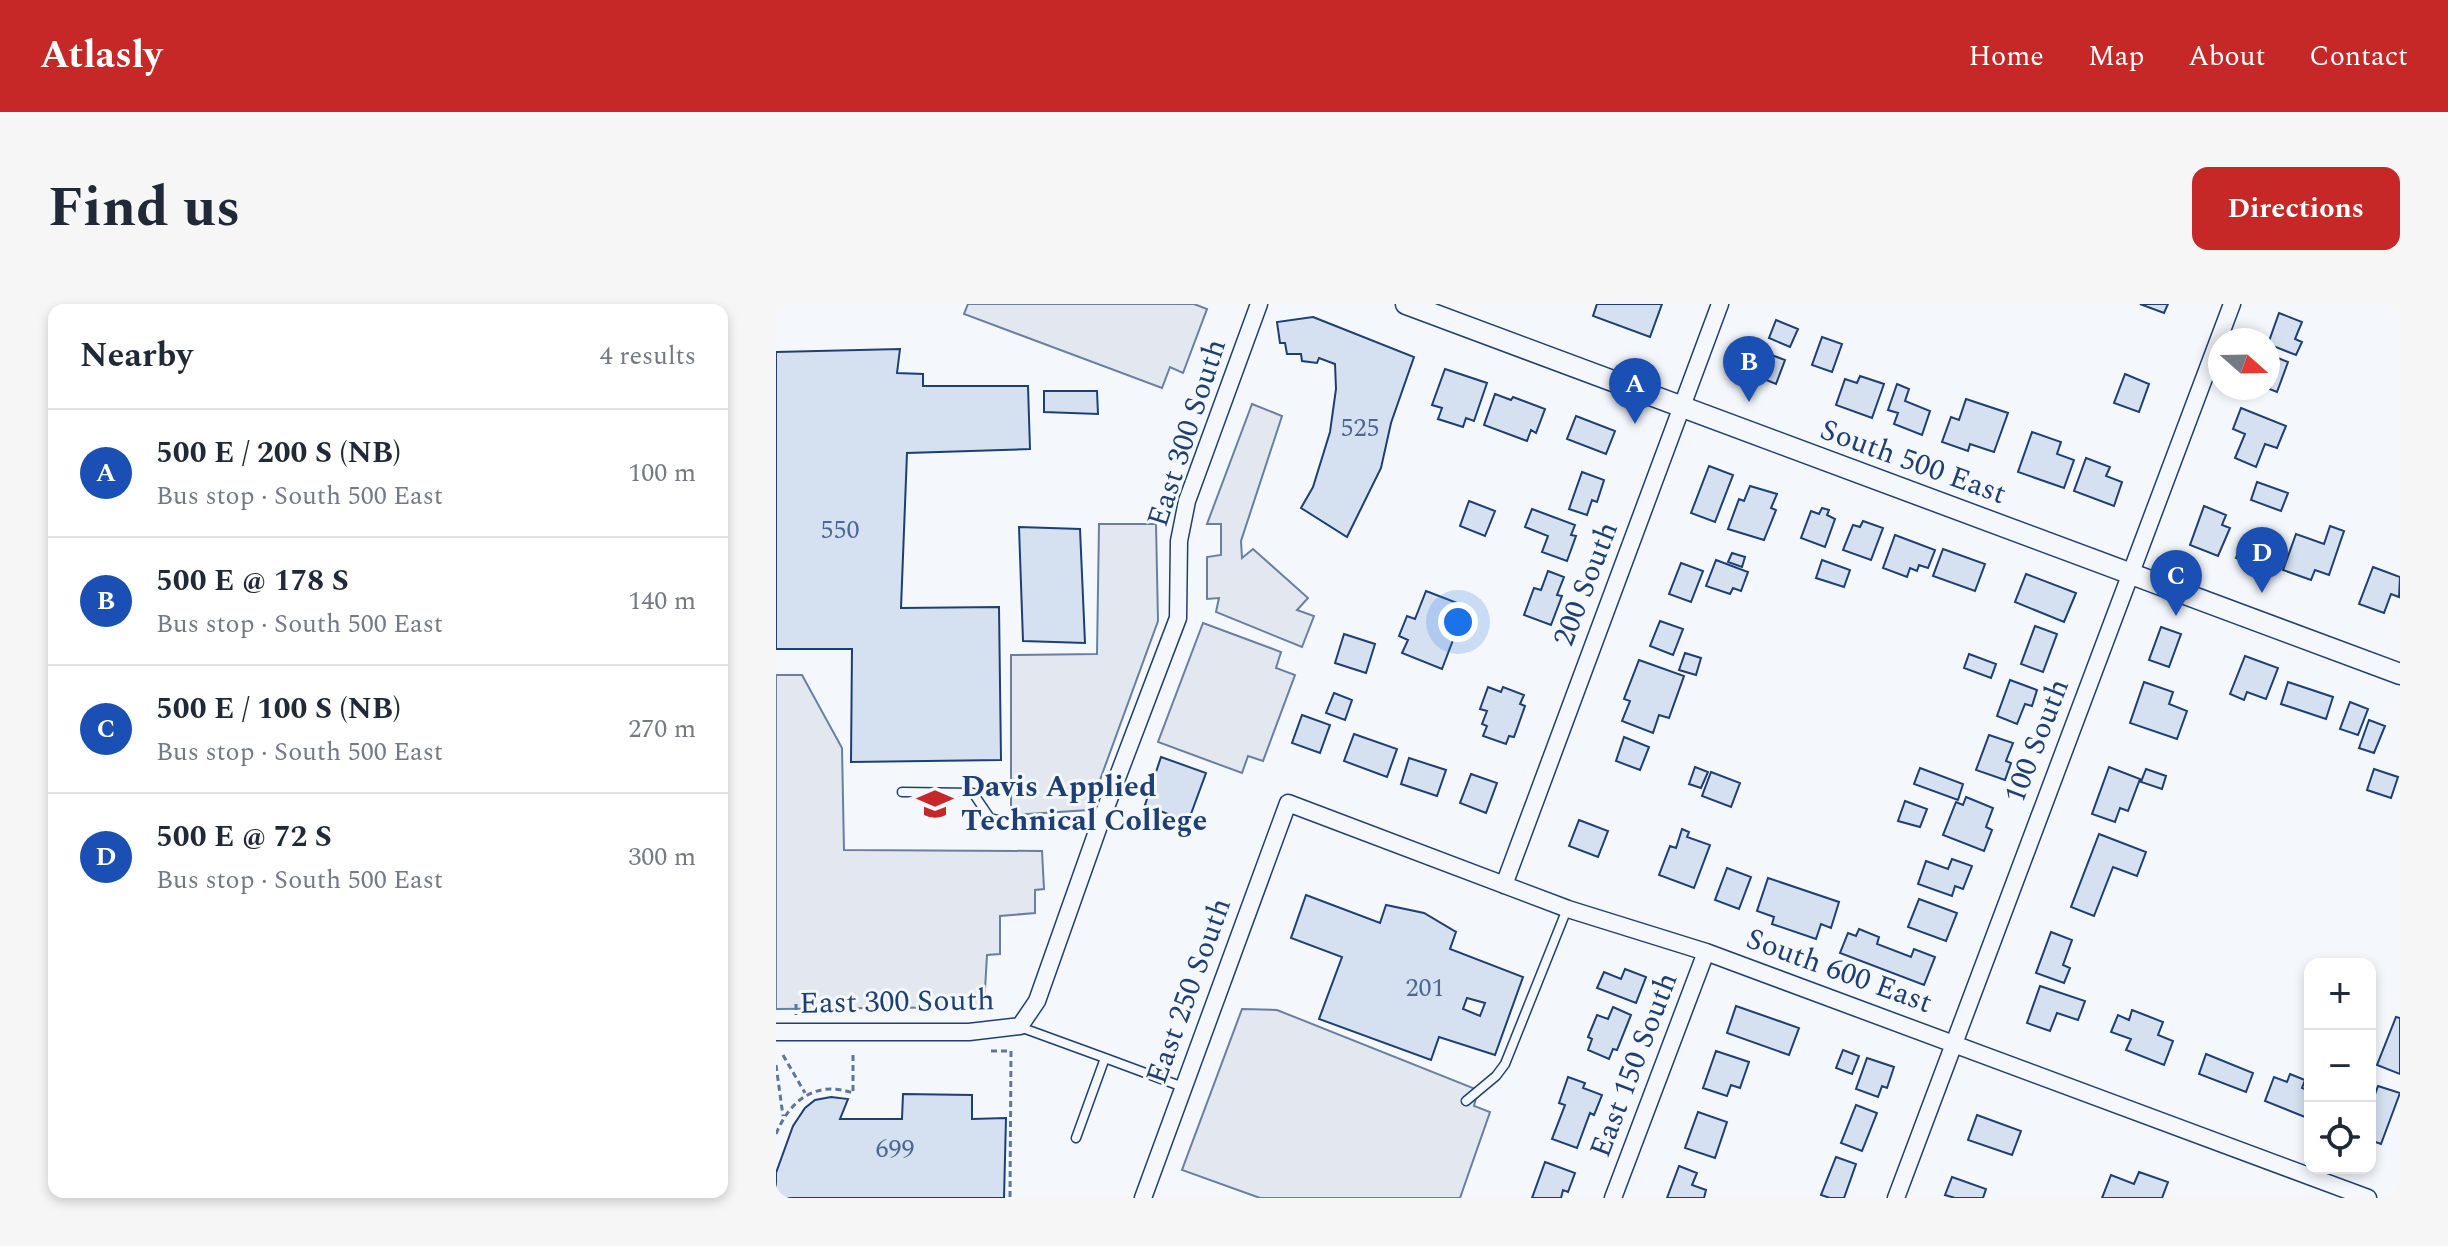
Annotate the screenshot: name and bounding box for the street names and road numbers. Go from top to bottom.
street label: East 300 South [1135,333,1239,533]
street label: South 500 East [1813,407,2013,517]
street label: 200 South [1541,515,1631,653]
street label: 100 South [1992,672,2082,810]
street label: East 250 South [1134,891,1244,1091]
street label: South 600 East [1739,916,1939,1026]
street label: East 150 South [1578,966,1690,1164]
street label: East 300 South [799,977,995,1027]

